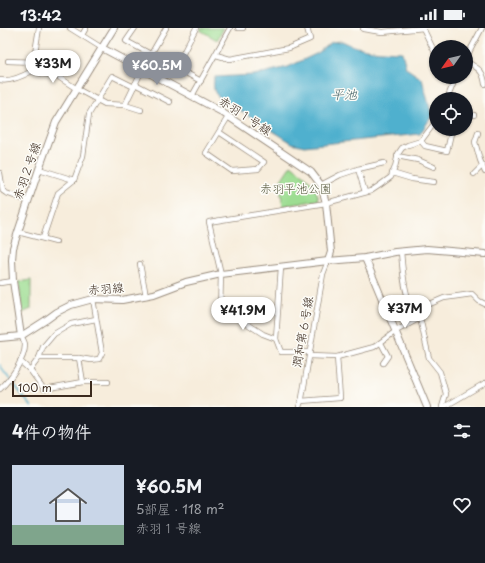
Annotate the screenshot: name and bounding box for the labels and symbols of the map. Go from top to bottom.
north arrow [429,40,473,84]
pin: ¥33M [29,50,77,84]
pin: ¥60.5M [124,52,190,86]
water label: 平池 [331,84,358,103]
street label: 赤羽１号線 [215,91,276,139]
street label: 赤羽２号線 [8,139,44,202]
park label: 赤羽平池公園 [260,179,332,197]
street label: 赤羽線 [87,278,125,298]
street label: 潤和第６号線 [287,295,317,369]
pin: ¥37M [381,295,429,329]
pin: ¥41.9M [210,297,276,331]
scale bar [12,379,92,398]

